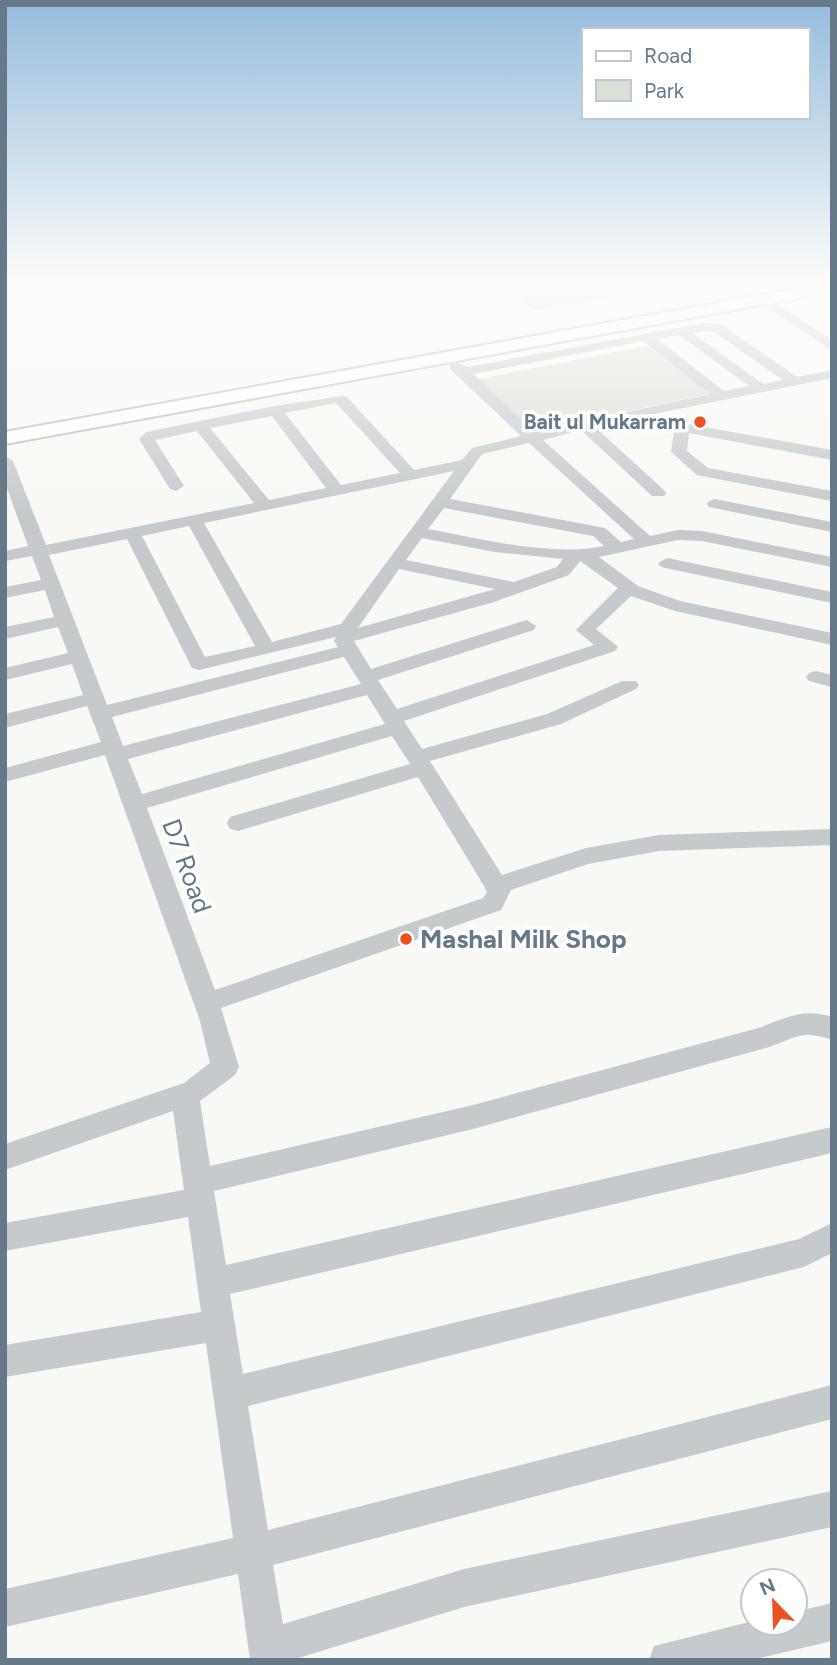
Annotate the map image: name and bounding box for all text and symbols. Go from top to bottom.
legend [582,28,809,119]
text: Road [644,43,692,68]
text: Park [644,78,685,103]
place label: Bait ul Mukarram [524,409,686,434]
marker: Bait ul Mukarram [692,414,708,430]
street label: D7 Road [155,814,219,918]
place label: Mashal Milk Shop [420,923,627,955]
marker: Mashal Milk Shop [398,931,414,947]
north arrow [739,1567,809,1637]
text: N [756,1573,779,1600]

